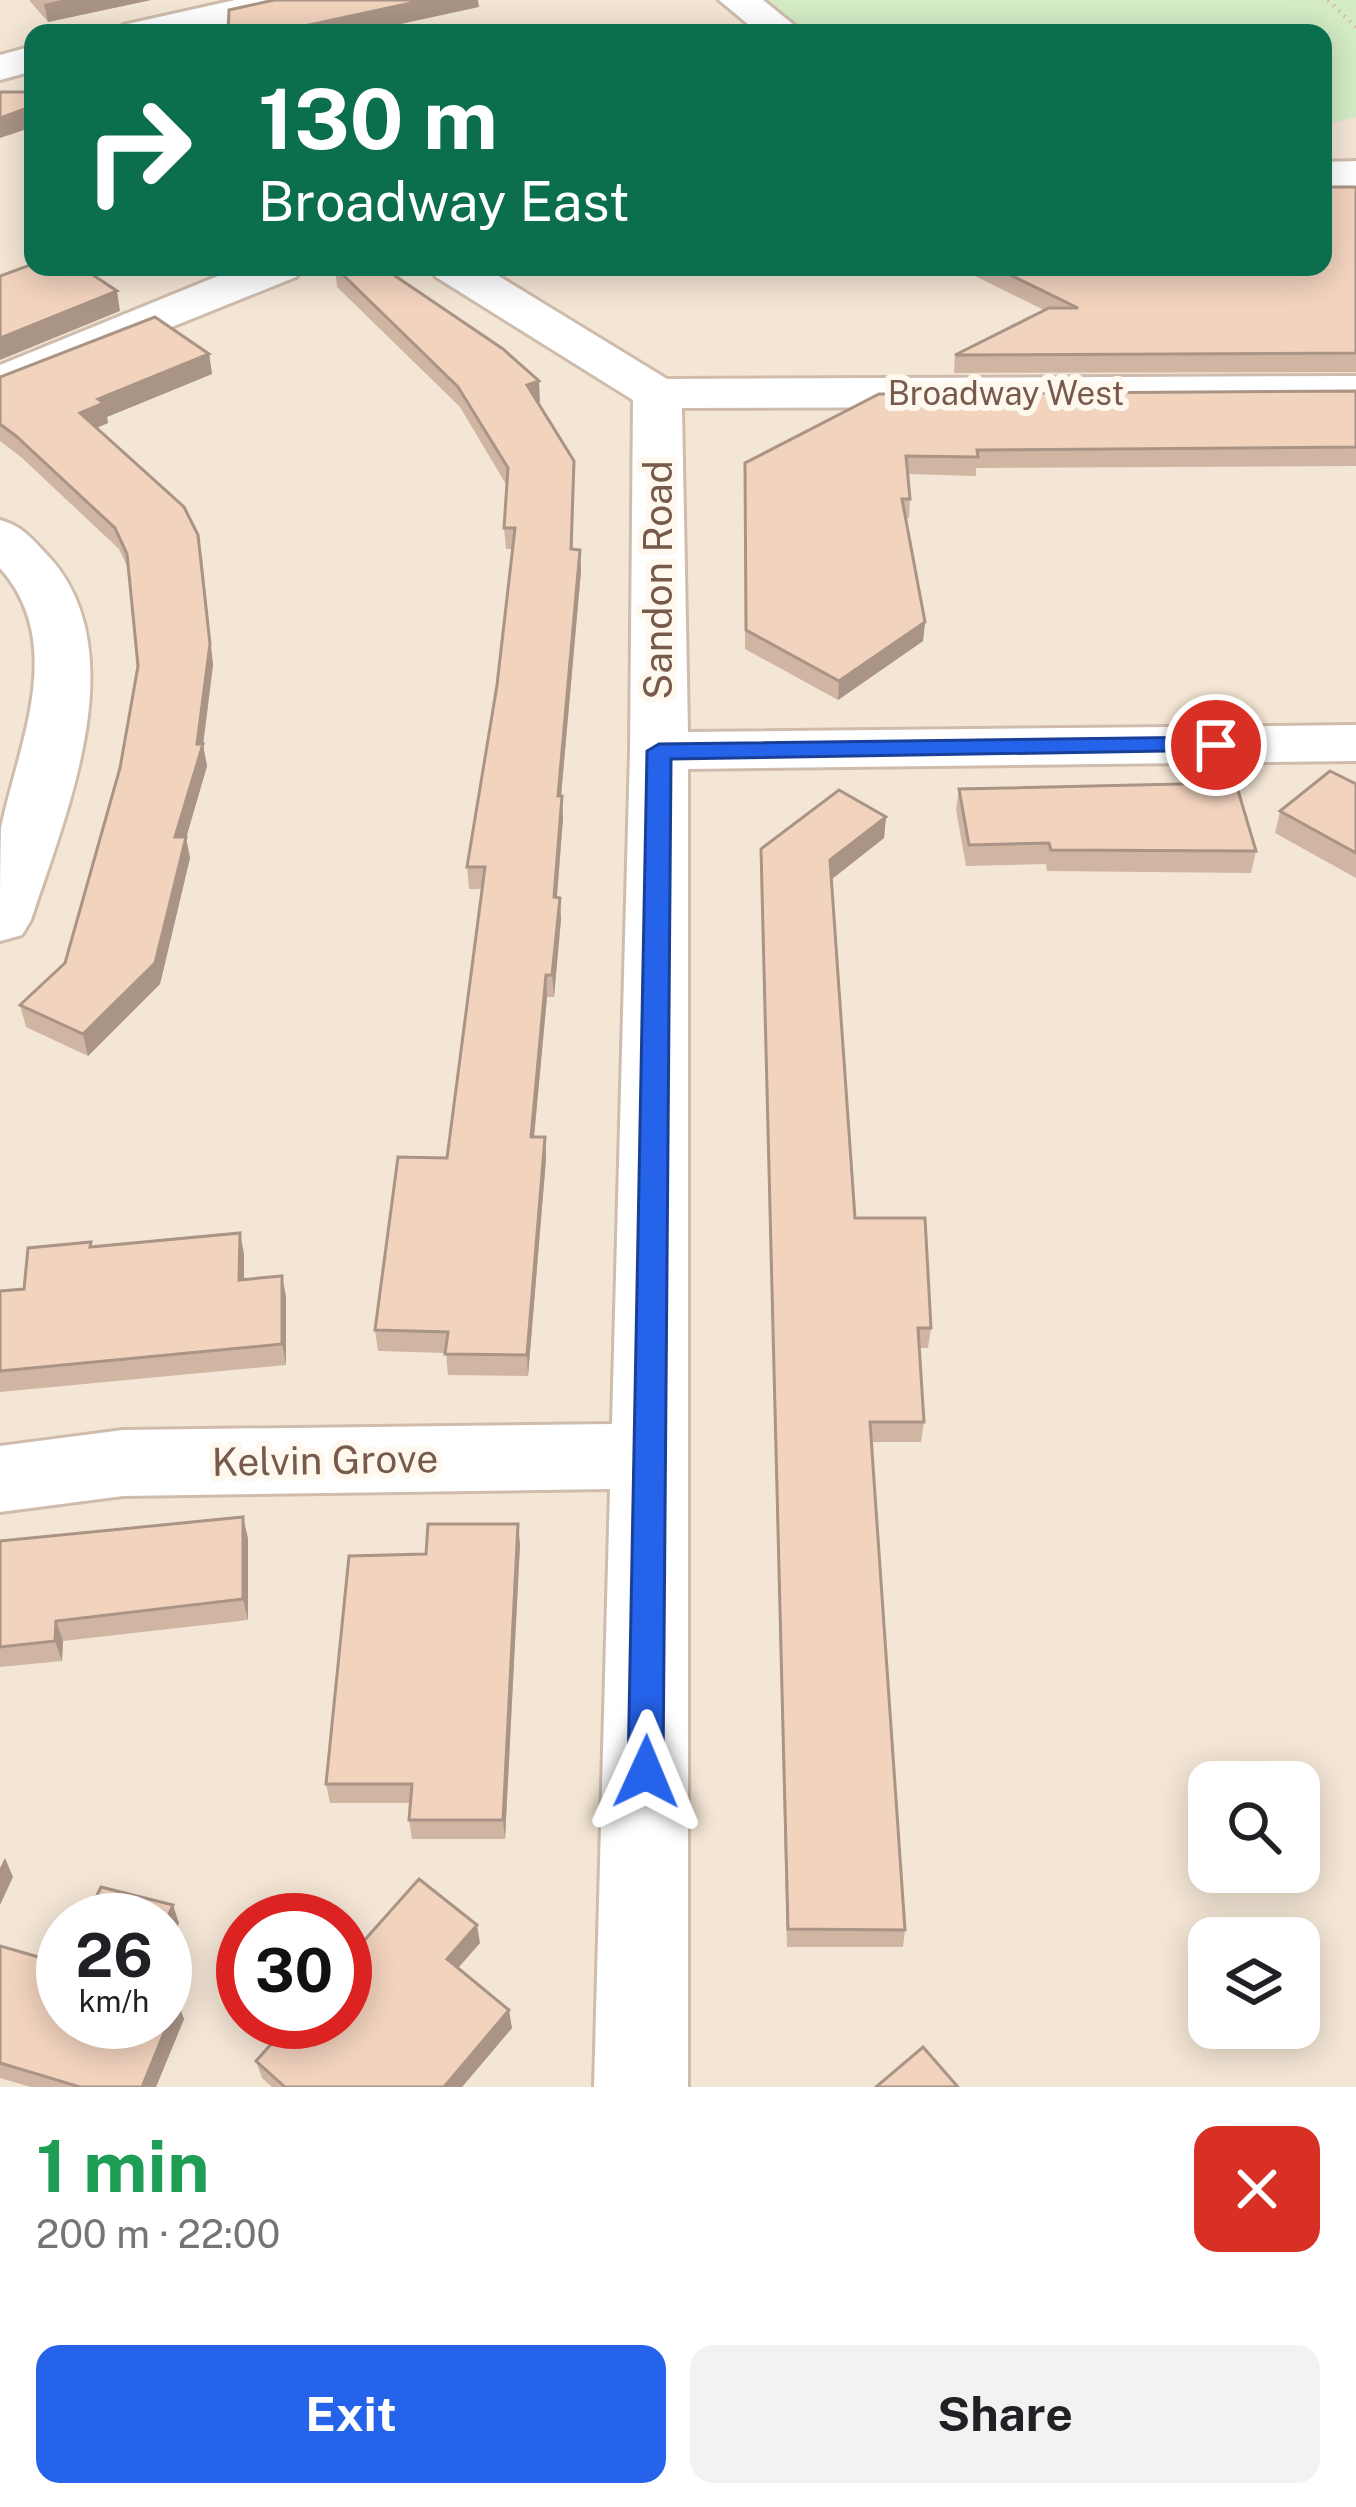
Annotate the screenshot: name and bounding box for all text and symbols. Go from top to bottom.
text: 130 m [258,69,498,168]
icon: right [60,72,216,228]
text: Broadway East [258,170,630,233]
street label: Broadway West [888,374,1124,412]
street label: Sandon Road [635,460,681,700]
pin [1165,694,1267,796]
icon: arrive [1183,712,1249,778]
street label: Kelvin Grove [211,1435,439,1485]
position arrow [583,1709,709,1835]
map controls [1188,1761,1320,2049]
button: search [1188,1761,1320,1893]
speed limit sign: 30 [216,1893,372,2049]
button: layers [1188,1917,1320,2049]
text: 26 [75,1920,153,1991]
text: km/h [79,1983,149,2019]
text: 1 min [36,2124,210,2208]
button: close [1194,2126,1320,2252]
text: 200 m · 22:00 [36,2211,280,2257]
button: Exit [36,2345,666,2483]
button: Share [690,2345,1320,2483]

